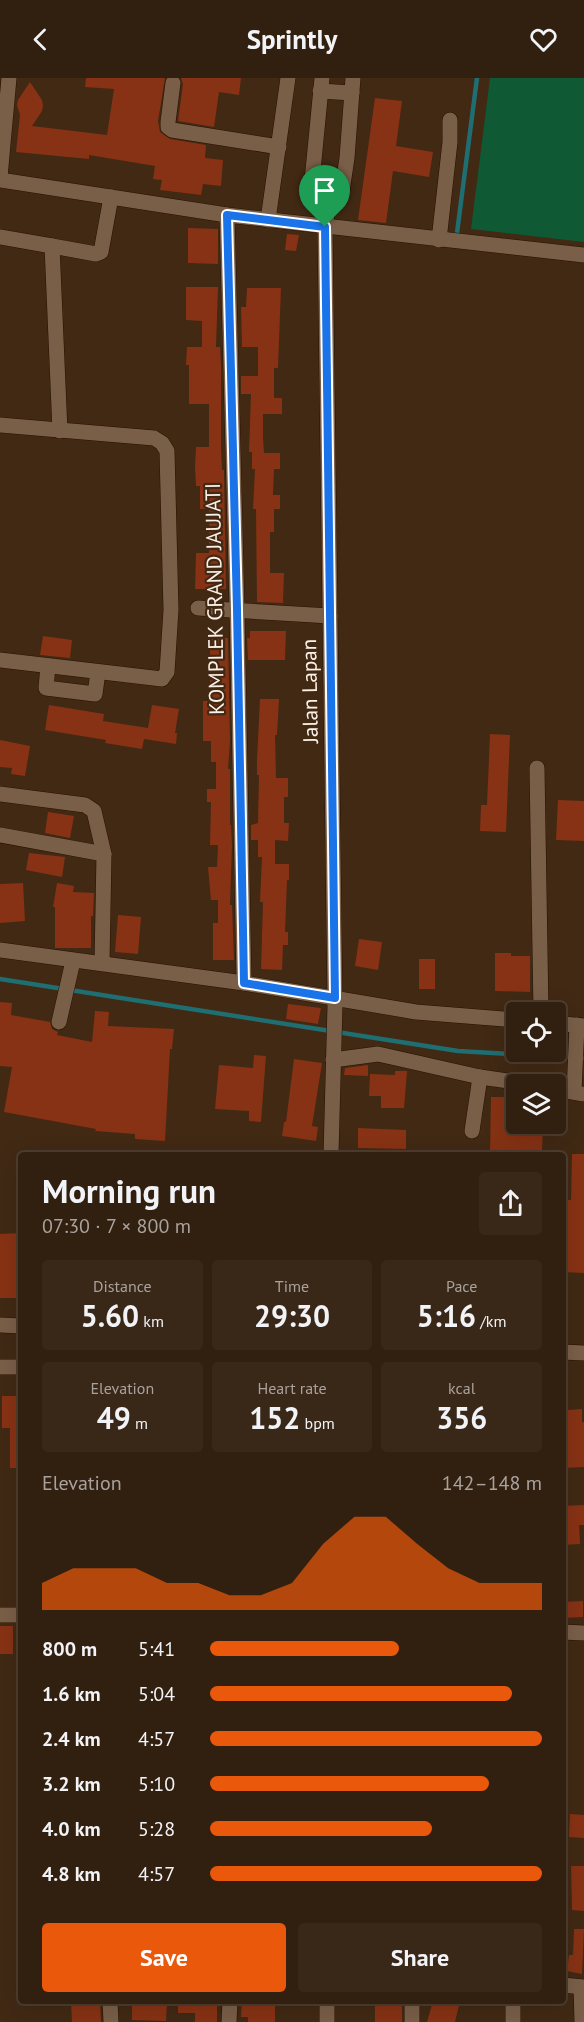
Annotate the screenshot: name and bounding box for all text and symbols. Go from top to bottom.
text: Sprintly [247,22,337,56]
icon: back [24,23,57,56]
icon: heart [527,23,560,56]
pin [299,165,350,227]
icon: arrive [308,174,341,207]
street label: KOMPLEK GRAND JAUJATI [199,483,230,715]
street label: Jalan Lapan [295,639,324,744]
map controls [506,1002,566,1134]
button: locate [506,1002,566,1062]
button: layers [506,1074,566,1134]
text: Morning run [42,1169,216,1212]
button: share [479,1172,542,1235]
text: 07:30 · 7 × 800 m [42,1213,191,1239]
text: Distance [93,1276,152,1296]
text: Time [275,1276,309,1296]
text: Pace [446,1276,477,1296]
text: 5.60 [81,1296,139,1335]
text: 29:30 [254,1296,330,1335]
text: 5:16 [417,1296,476,1335]
text: km [139,1311,164,1331]
text: /km [476,1311,507,1331]
text: Elevation [90,1378,154,1398]
text: Heart rate [257,1378,327,1398]
text: kcal [448,1378,475,1398]
text: 49 [97,1398,131,1437]
text: 152 [249,1398,300,1437]
text: 356 [436,1398,487,1437]
text: m [131,1413,148,1433]
text: bpm [300,1413,335,1433]
text: Elevation [42,1470,122,1496]
text: 142–148 m [442,1470,542,1496]
text: 800 m [42,1636,97,1662]
text: 5:41 [138,1636,175,1662]
text: 1.6 km [42,1681,101,1707]
text: 5:04 [138,1681,175,1707]
text: 2.4 km [42,1726,101,1752]
text: 4:57 [138,1726,175,1752]
text: 3.2 km [42,1771,101,1797]
text: 5:10 [138,1771,175,1797]
text: 4.0 km [42,1816,101,1842]
text: 5:28 [138,1816,175,1842]
text: 4.8 km [42,1861,101,1887]
text: 4:57 [138,1861,175,1887]
button: Save [42,1923,286,1992]
button: Share [298,1923,542,1992]

